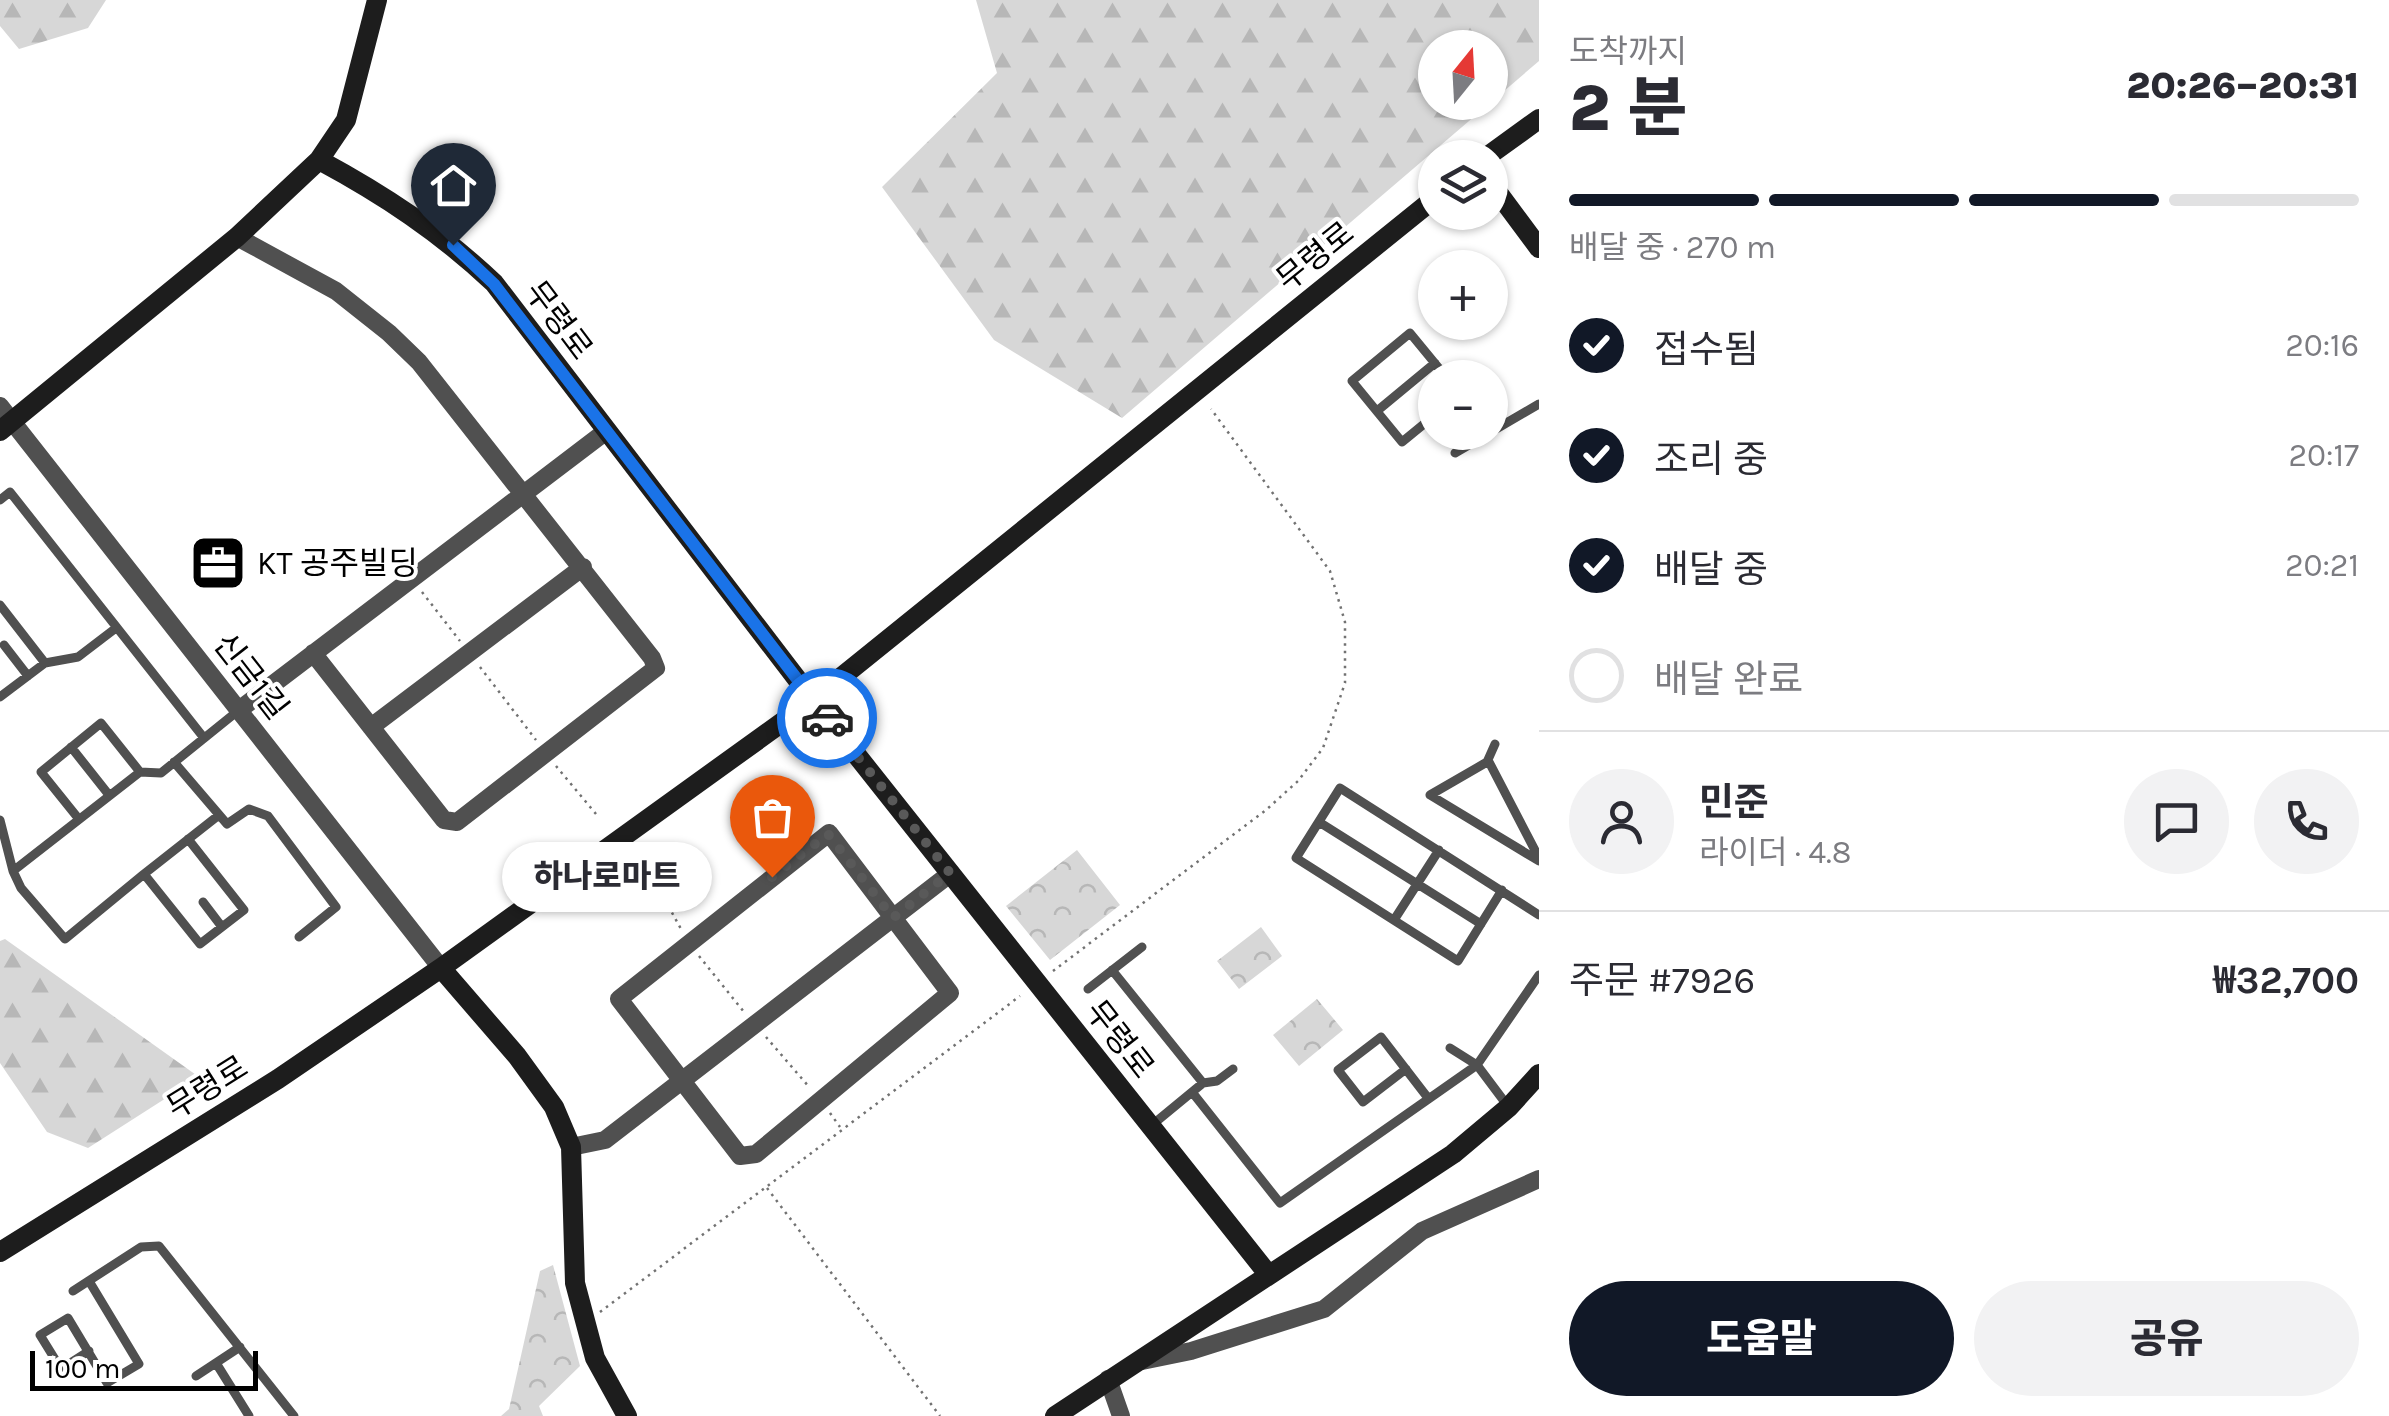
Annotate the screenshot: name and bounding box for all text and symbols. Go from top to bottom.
north arrow [1418,30,1508,120]
map controls [1418,30,1508,450]
text: 도착까지 [1569,33,1687,70]
text: 20:26–20:31 [2126,63,2359,108]
text: 2 분 [1569,70,1687,146]
button: layers [1418,140,1508,230]
pin [411,143,496,246]
icon: home [426,158,481,213]
street label: 무령로 [1269,214,1361,299]
text: 배달 중 · 270 m [1569,229,1776,266]
button: + [1418,250,1508,340]
street label: 무령로 [517,274,600,367]
icon: check [1569,318,1624,373]
text: 접수됨 [1654,327,1759,372]
text: 20:16 [2285,327,2359,364]
button: − [1418,360,1508,450]
icon: check [1569,428,1624,483]
text: 조리 중 [1654,437,1768,482]
text: 20:17 [2288,437,2359,474]
office icon: KT 공주빌딩 [188,533,248,593]
icon: check [1569,538,1624,593]
place label: KT 공주빌딩 [257,545,418,582]
text: 배달 중 [1654,547,1768,592]
text: 20:21 [2285,547,2359,584]
street label: 신금1길 [206,626,296,727]
text: 배달 완료 [1654,657,1803,702]
courier [777,668,877,768]
icon: car [800,691,855,746]
button: person [1569,769,1674,874]
button: chat [2124,769,2229,874]
button: phone [2254,769,2359,874]
pin [730,775,815,878]
text: 민준 [1699,780,1769,825]
icon: bag [745,790,800,845]
text: 라이더 · 4.8 [1699,834,1851,871]
callout: 하나로마트 [502,842,712,912]
text: 하나로마트 [533,858,681,895]
text: 주문 #7926 [1569,958,1755,1003]
text: ₩32,700 [2213,958,2359,1003]
street label: 무령로 [1078,993,1161,1085]
street label: 무령로 [160,1048,255,1127]
button: 도움말 [1569,1281,1954,1396]
button: 공유 [1974,1281,2359,1396]
scale bar [30,1346,258,1390]
text: 100 m [45,1352,120,1385]

